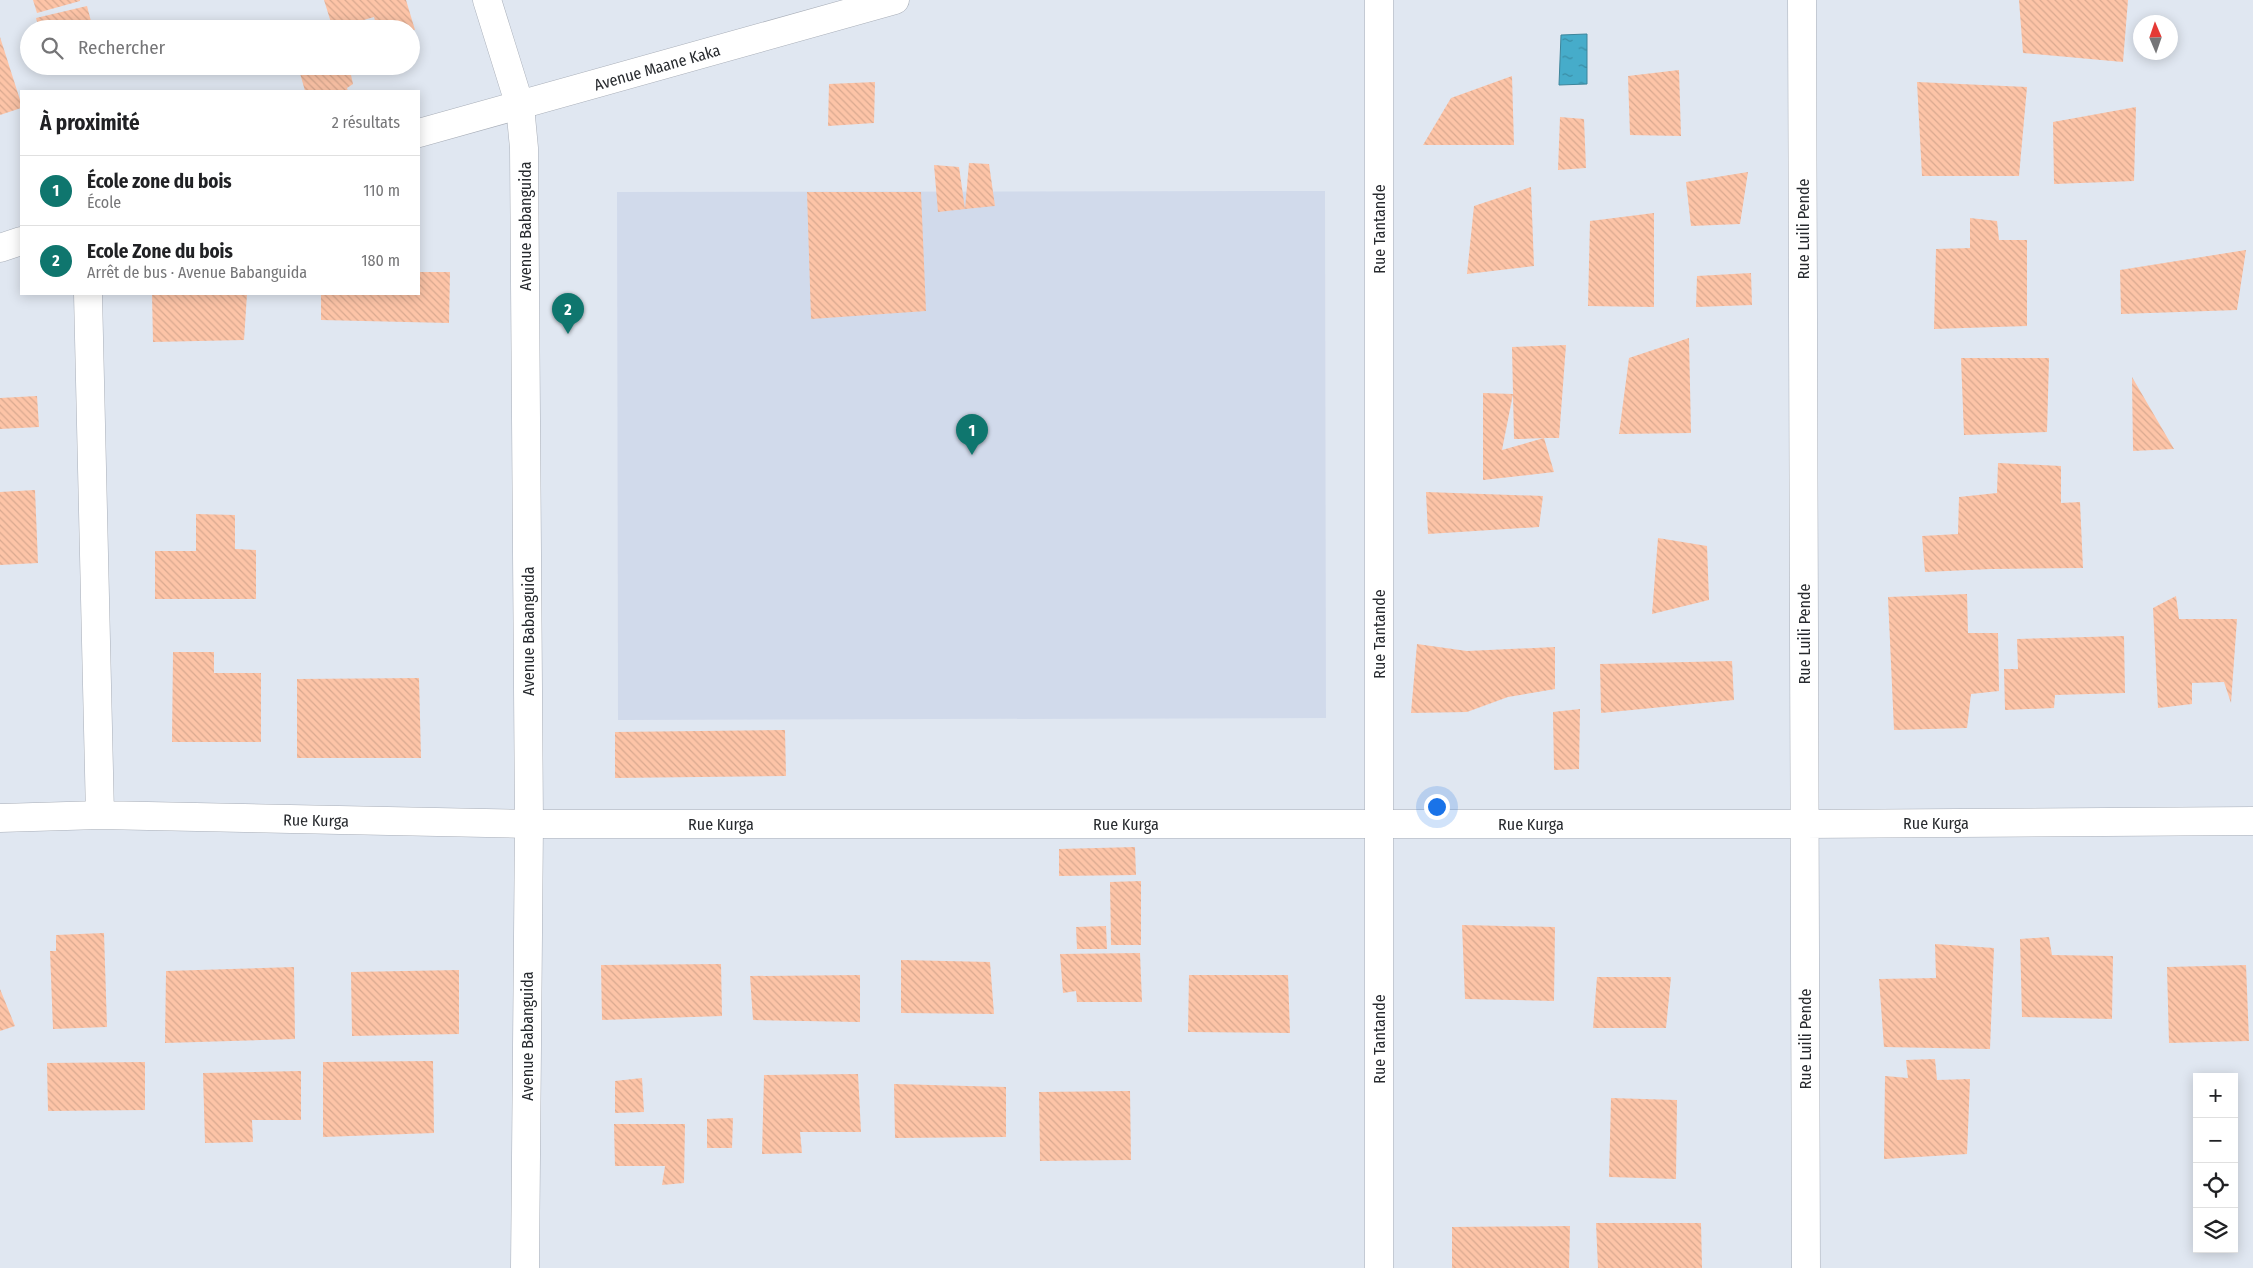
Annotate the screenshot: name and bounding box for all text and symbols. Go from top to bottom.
north arrow [2133,15,2178,60]
search box [20,20,420,75]
icon: search [38,34,66,62]
text: Rechercher [78,36,165,59]
street label: Avenue Maane Kaka [592,40,722,95]
text: À proximité [40,110,140,136]
text: 2 résultats [332,113,400,132]
street label: Avenue Babanguida [516,161,535,291]
text: École zone du bois [87,170,232,193]
street label: Rue Luili Pende [1794,179,1813,279]
text: 1 [53,181,59,200]
text: 110 m [363,181,400,200]
street label: Rue Tantande [1370,184,1389,274]
text: École [87,193,121,212]
text: Ecole Zone du bois [87,240,233,263]
text: 2 [52,251,60,270]
text: 180 m [361,251,400,270]
text: Arrêt de bus · Avenue Babanguida [87,263,307,282]
pin: 2 [552,293,584,334]
pin: 1 [956,414,988,455]
street label: Avenue Babanguida [519,566,538,696]
street label: Rue Luili Pende [1795,584,1814,684]
street label: Rue Tantande [1370,589,1389,679]
your location [1424,794,1450,820]
street label: Rue Kurga [283,810,349,831]
street label: Rue Kurga [1903,814,1969,833]
street label: Rue Kurga [688,815,754,834]
street label: Rue Kurga [1093,815,1159,834]
street label: Rue Kurga [1498,815,1564,834]
street label: Avenue Babanguida [518,971,537,1101]
street label: Rue Luili Pende [1796,989,1815,1089]
street label: Rue Tantande [1370,994,1389,1084]
map controls [2193,1073,2238,1253]
button: + [2193,1073,2238,1118]
button: − [2193,1118,2238,1163]
button: locate [2193,1163,2238,1208]
button: layers [2193,1208,2238,1253]

